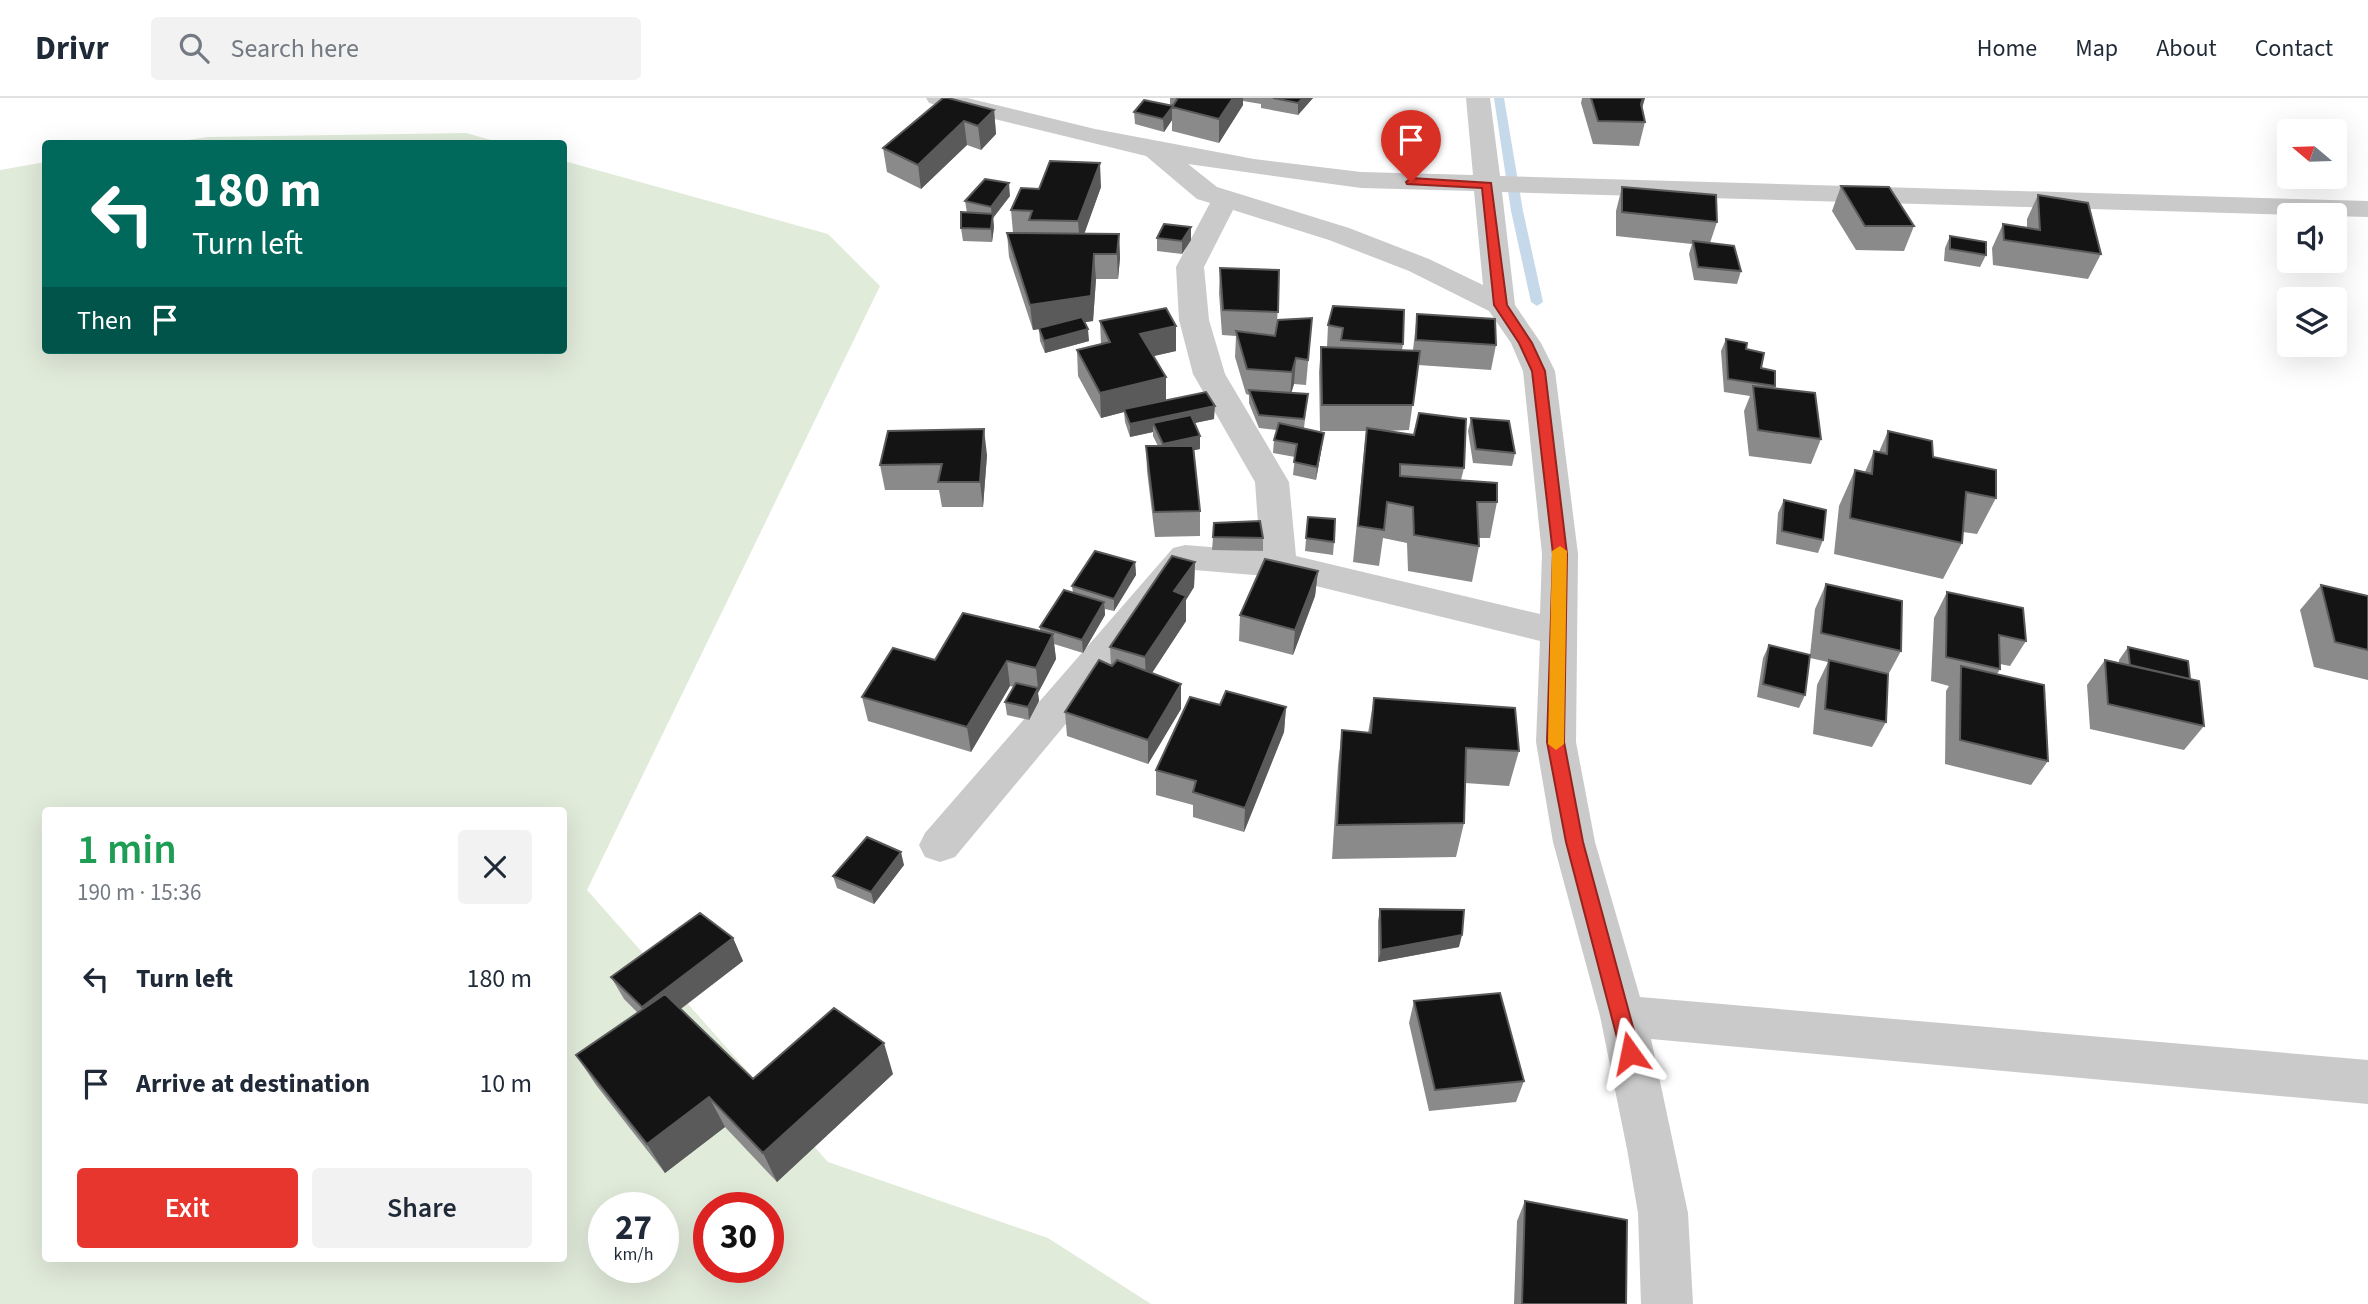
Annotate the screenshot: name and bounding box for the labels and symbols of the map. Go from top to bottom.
pin [1381,110,1441,182]
north arrow [2277,119,2347,189]
position arrow [1593,1016,1667,1090]
speed limit sign: 30 [693,1192,784,1283]

